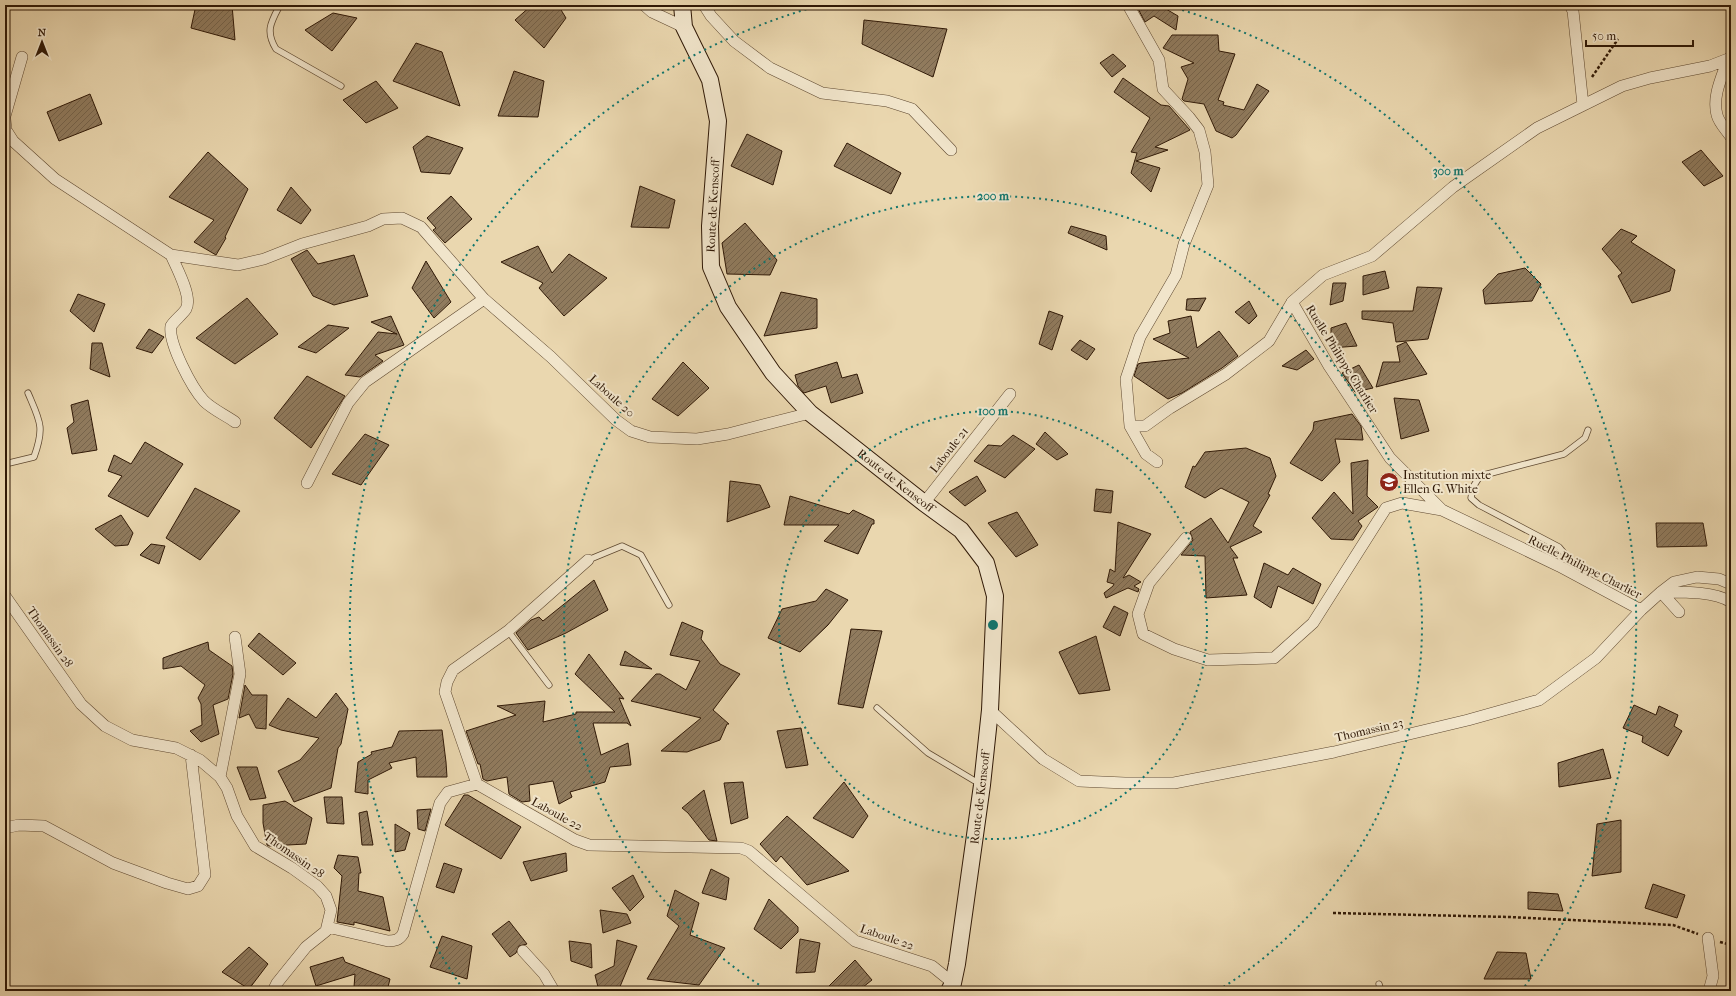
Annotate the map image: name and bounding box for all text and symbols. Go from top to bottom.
north arrow [22,22,62,62]
scale bar [1586,22,1693,48]
text: N [38,26,47,39]
text: 50 m [1592,29,1616,43]
street label: Route de Kenscoff [704,156,723,253]
text: 300 m [1433,164,1464,179]
text: 200 m [977,189,1010,203]
street label: Ruelle Philippe Charlier [1303,302,1382,417]
street label: Laboule 20 [586,372,638,420]
text: 100 m [978,404,1009,418]
street label: Laboule 21 [927,424,971,476]
street label: Route de Kenscoff [854,446,939,517]
place label: Institution mixte Ellen G. White [1403,468,1491,496]
school or university icon: Institution mixte Ellen G. White [1378,471,1400,493]
street label: Ruelle Philippe Charlier [1526,532,1645,602]
street label: Thomassin 28 [24,604,76,670]
centre of rings [986,618,1000,632]
street label: Thomassin 23 [1334,715,1405,745]
street label: Route de Kenscoff [967,748,993,845]
street label: Laboule 22 [529,794,585,834]
street label: Thomassin 28 [261,829,327,881]
street label: Laboule 22 [858,921,916,953]

